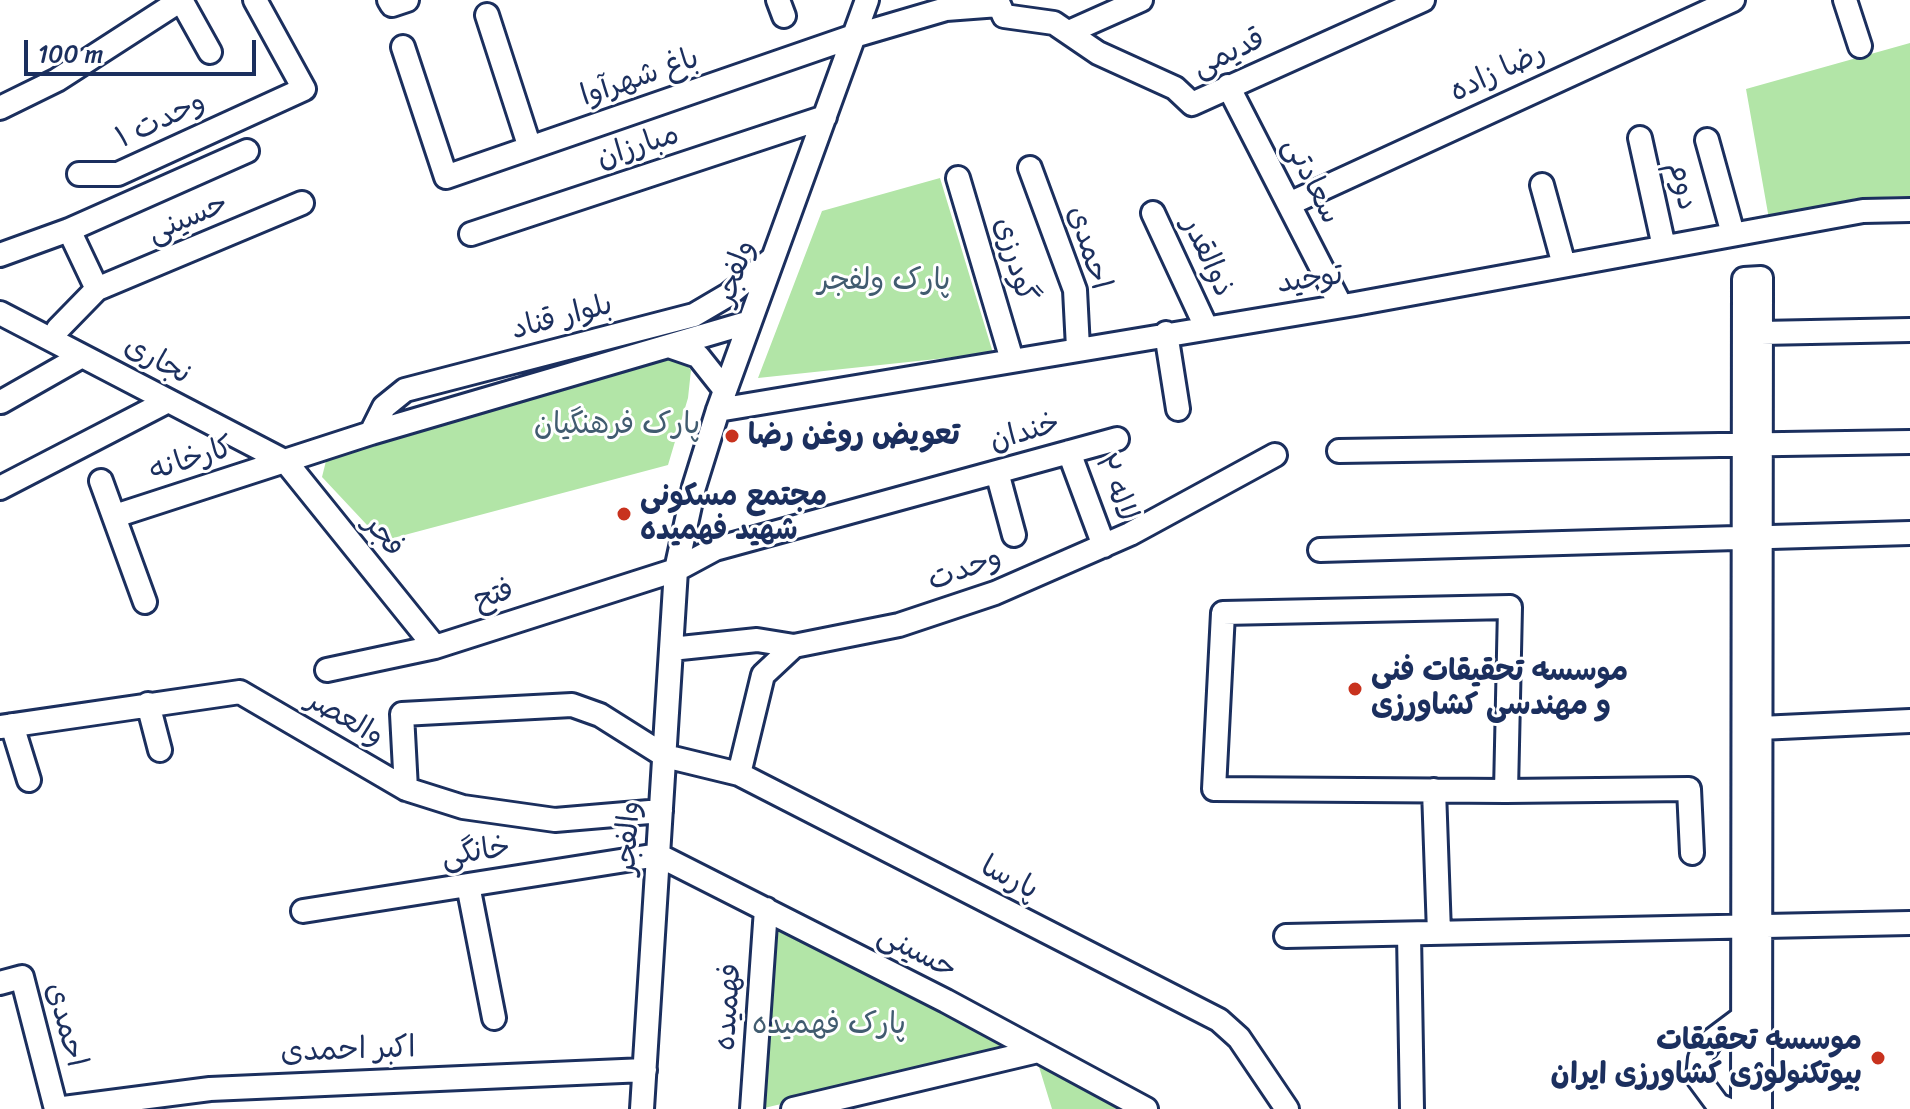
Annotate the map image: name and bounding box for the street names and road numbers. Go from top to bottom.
street label: قدیمی [1187,22,1271,86]
street label: رضا زاده [1444,35,1552,111]
street label: باغ شهرآوا [576,41,704,115]
street label: وحدت ۱ [110,85,212,157]
street label: مبارزان [592,117,684,177]
street label: سعادتی [1274,132,1348,230]
street label: دوم [1659,158,1705,214]
street label: حسینی [142,186,234,252]
street label: احمدی [1058,202,1118,294]
street label: ذوالقدر [1173,211,1241,303]
street label: گودرزی [985,213,1043,307]
street label: ولفجر [708,235,764,311]
street label: توحید [1275,258,1345,302]
street label: بلوار قناد [507,287,617,349]
street label: نجاری [118,329,196,393]
street label: خندان [986,406,1064,460]
street label: کارخانه [144,430,238,490]
street label: لاله ۲ [1086,449,1144,527]
street label: فجر [355,507,411,565]
street label: وحدت [923,540,1007,600]
street label: فتح [469,573,519,619]
street label: والعصر [300,683,390,755]
street label: والفجر [608,800,650,876]
street label: خانگی [439,830,513,876]
street label: پارسا [974,849,1044,909]
street label: حسینی [871,918,963,988]
street label: فهمیده [708,962,750,1052]
street label: احمدی [37,979,93,1071]
street label: اکبر احمدی [280,1031,416,1071]

